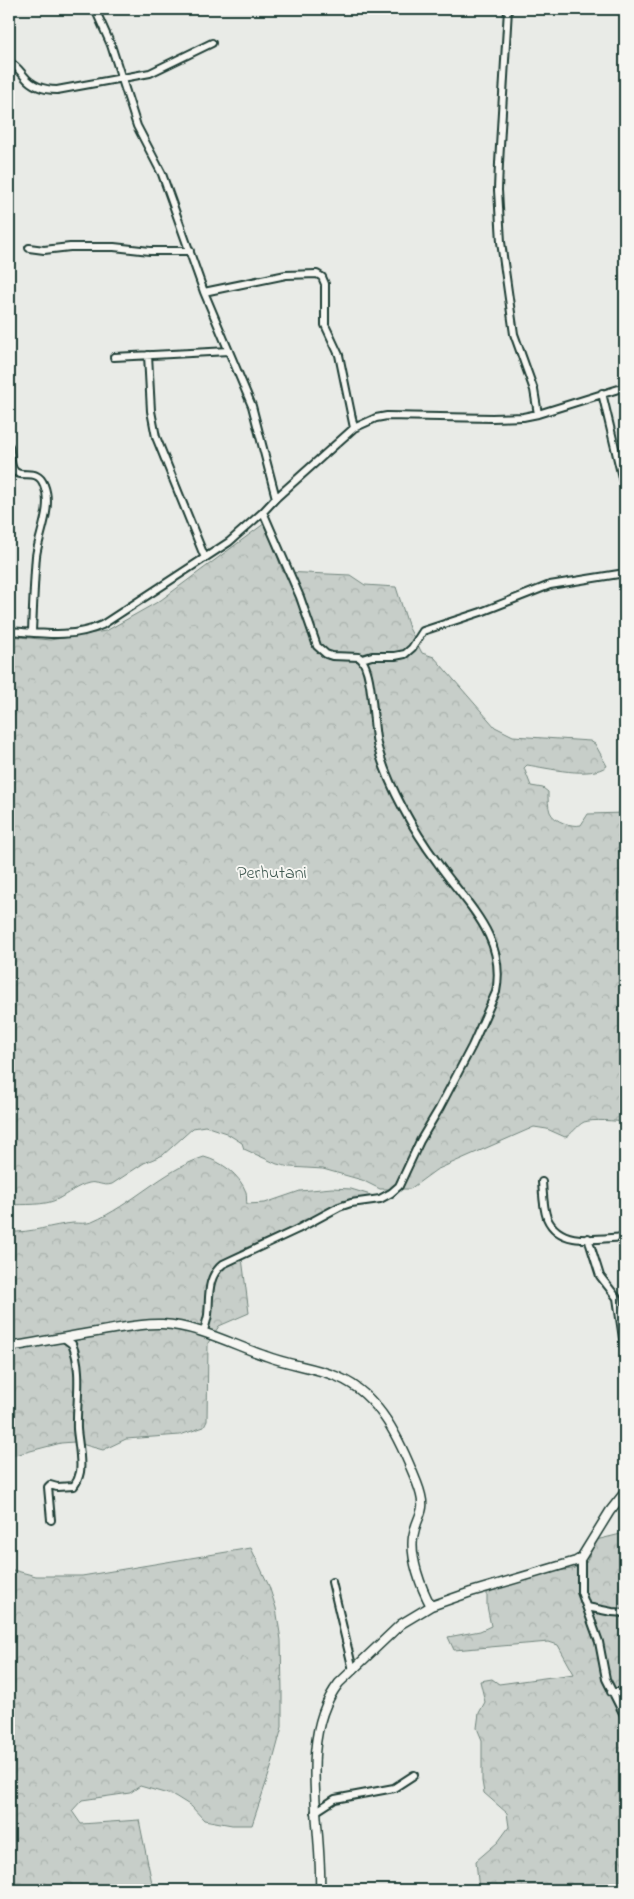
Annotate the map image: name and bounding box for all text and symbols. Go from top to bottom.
park label: Perhutani [237,861,307,887]

